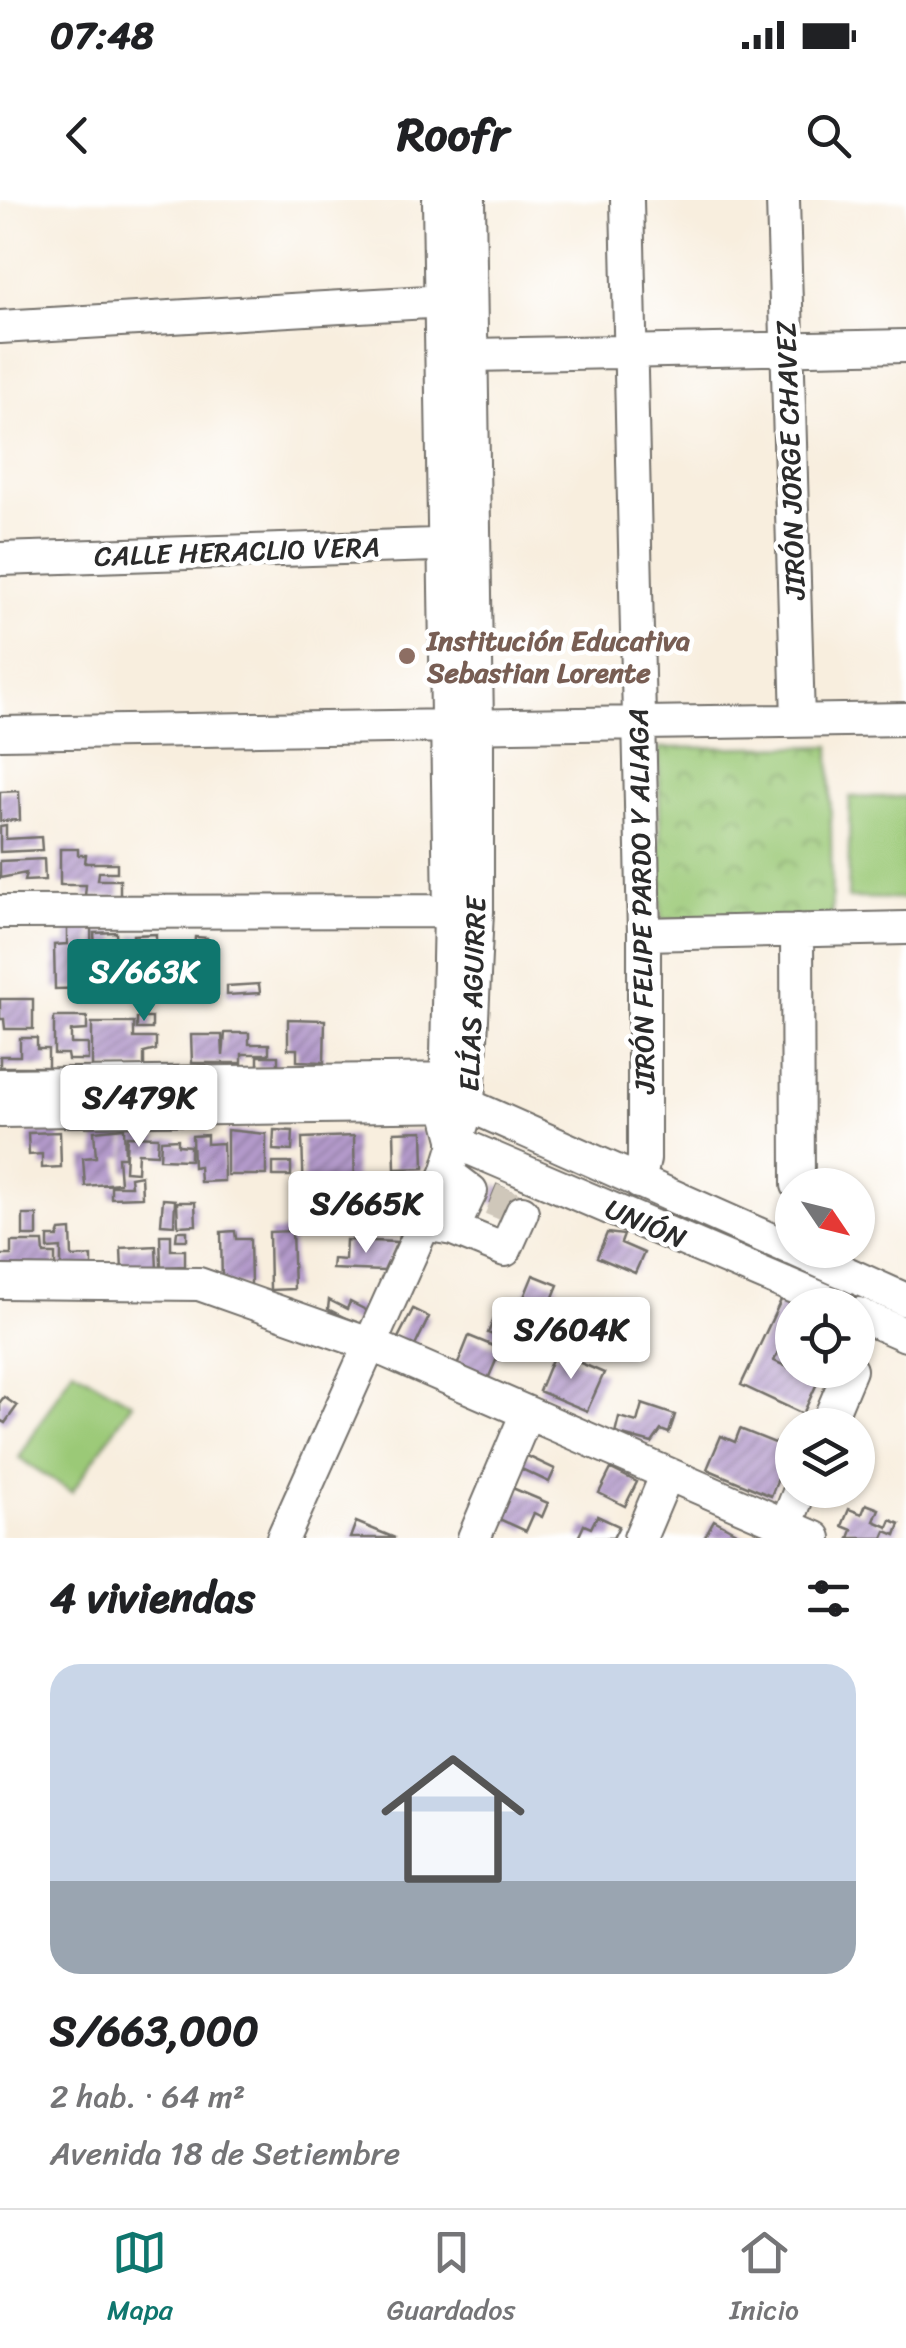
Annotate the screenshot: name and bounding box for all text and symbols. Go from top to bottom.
text: 07:48 [50,2,154,69]
text: Roofr [397,95,509,175]
icon: back [50,108,105,163]
icon: search [801,108,856,163]
street label: JIRÓN JORGE CHAVEZ [761,319,820,601]
street label: CALLE HERACLIO VERA [93,522,381,581]
place label: Institución Educativa Sebastian Lorente [425,616,690,697]
marker: Institución Educativa Sebastian Lorente [396,645,418,667]
street label: JIRÓN FELIPE PARDO Y ALIAGA [614,708,669,1095]
street label: ELÍAS AGUIRRE [445,894,500,1092]
pin: S/663K [63,939,225,1024]
text: S/663K [89,943,199,1000]
pin: S/479K [58,1065,220,1150]
text: S/479K [82,1069,196,1126]
north arrow [775,1168,875,1268]
map controls [775,1168,875,1508]
pin: S/665K [285,1171,447,1256]
text: S/665K [310,1175,422,1232]
street label: UNIÓN [597,1184,695,1263]
button: locate [775,1288,875,1388]
pin: S/604K [490,1297,652,1382]
text: S/604K [514,1301,628,1358]
button: layers [775,1408,875,1508]
text: 4 viviendas [50,1561,255,1635]
icon: filters [801,1571,856,1626]
icon: home [363,1729,543,1909]
text: S/663,000 [50,1994,259,2068]
text: 2 hab. · 64 m² [50,2068,245,2125]
text: Avenida 18 de Setiembre [50,2125,400,2182]
tab: Mapa [107,2225,173,2334]
tab: Guardados [387,2225,515,2334]
tab: Inicio [730,2225,799,2334]

